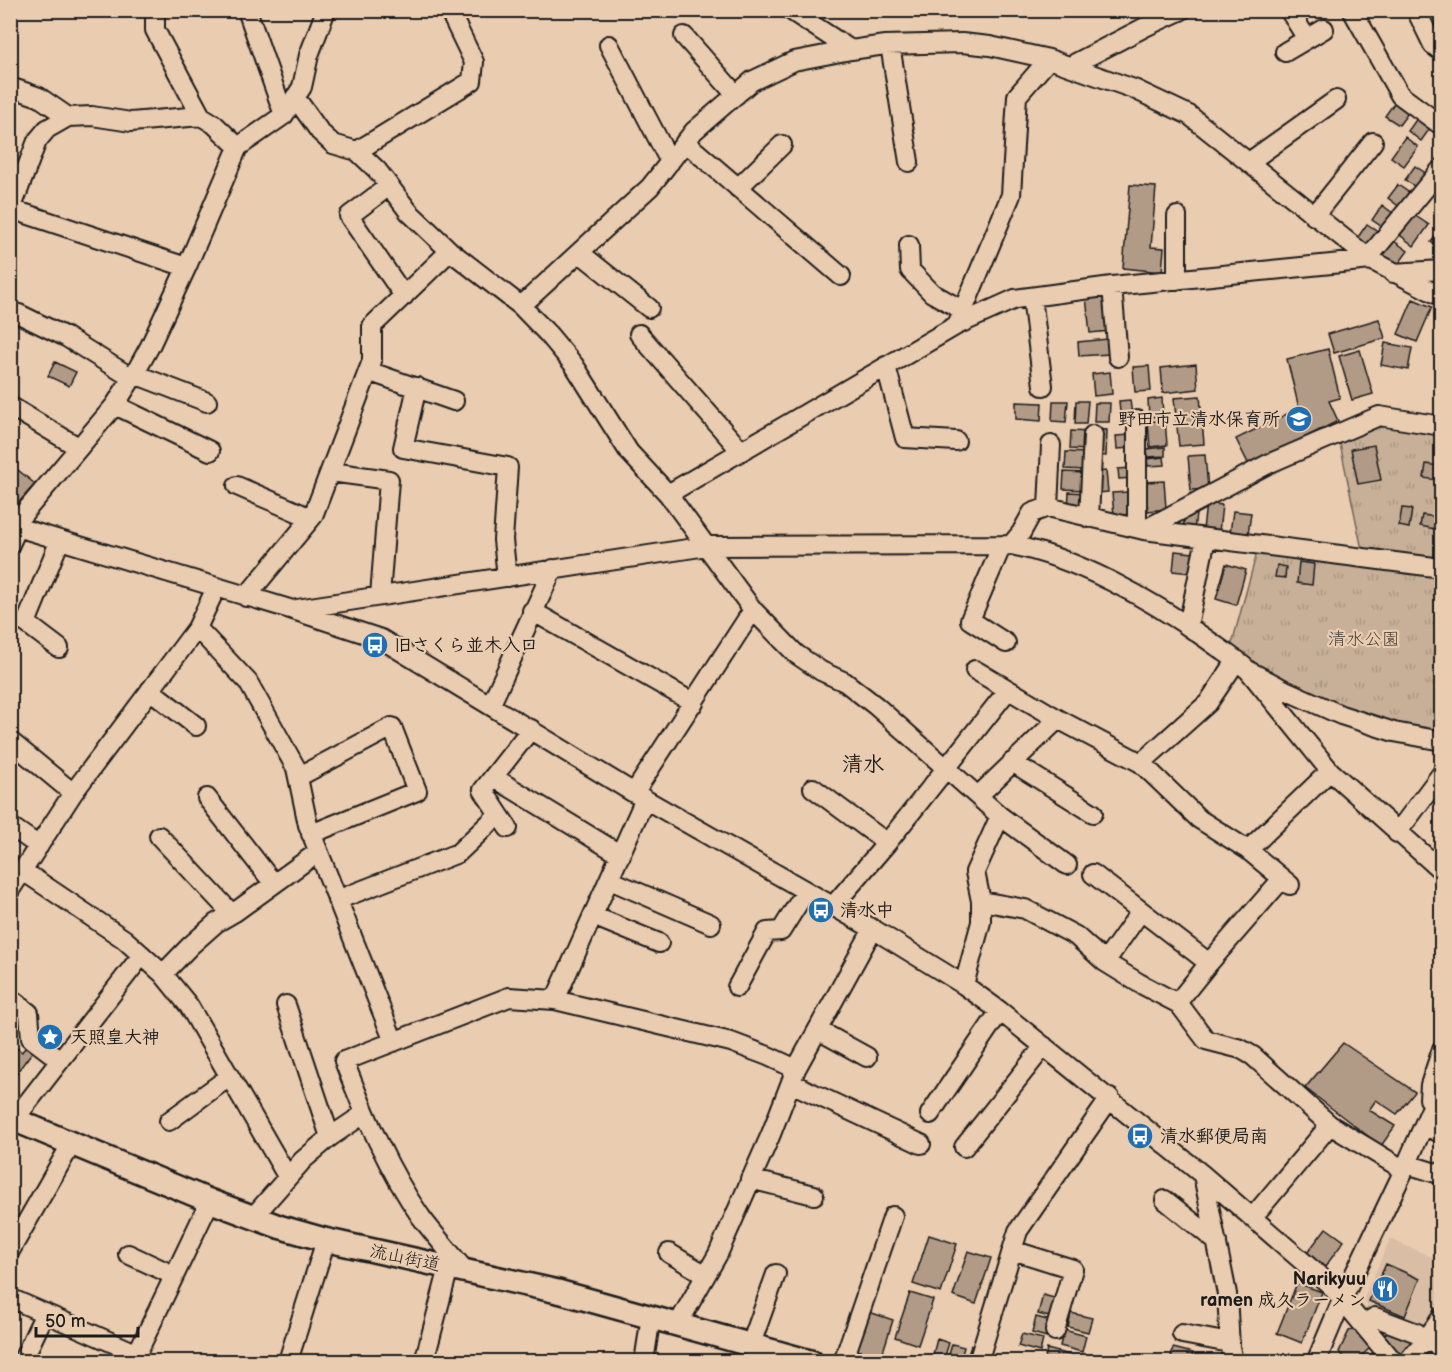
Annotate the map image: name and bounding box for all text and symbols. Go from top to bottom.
school or university icon: 野田市立清水保育所 [1284,404,1314,434]
place label: 野田市立清水保育所 [1118,409,1280,430]
park label: 清水公園 [1328,629,1400,650]
bus stop icon: 旧さくら並木入口 [360,630,390,660]
place label: 旧さくら並木入口 [394,635,538,656]
district label: 清水 [842,752,884,777]
bus stop icon: 清水中 [806,895,836,925]
place label: 清水中 [840,900,894,921]
place icon: 天照皇大神 [35,1022,65,1052]
place label: 天照皇大神 [70,1027,160,1048]
bus stop icon: 清水郵便局南 [1125,1121,1155,1151]
place label: 清水郵便局南 [1160,1126,1268,1147]
street label: 流山街道 [368,1240,442,1276]
place label: Narikyuu ramen 成久ラーメン [1200,1269,1366,1311]
restaurant icon: Narikyuu ramen 成久ラーメン [1370,1274,1400,1304]
scale bar [36,1300,138,1338]
text: 50 m [45,1311,86,1332]

